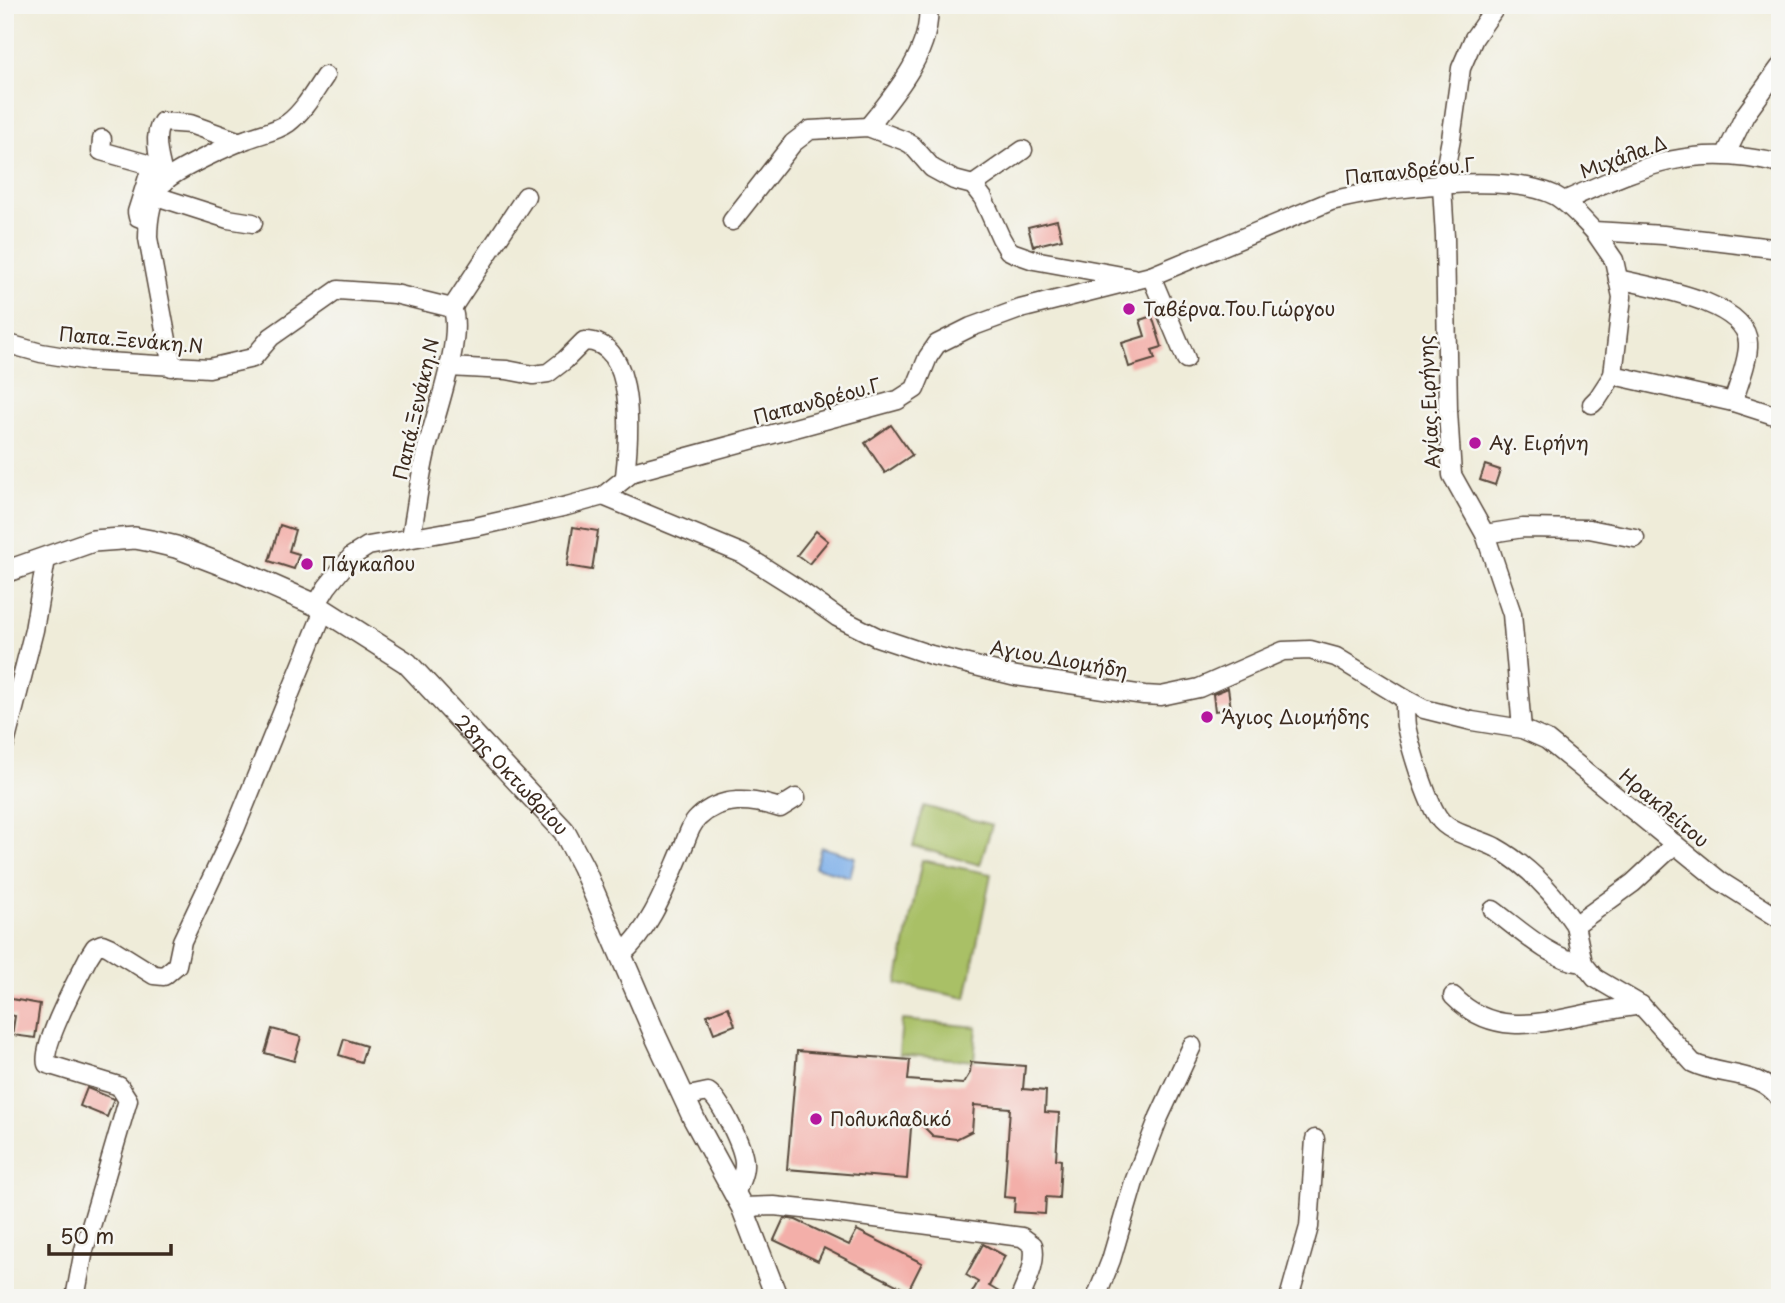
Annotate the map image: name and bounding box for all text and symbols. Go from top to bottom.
street label: Μιχάλα.Δ [1575,127,1670,185]
street label: Παπανδρέου.Γ [1343,149,1476,191]
place label: Ταβέρνα.Του.Γιώργου [1143,294,1335,322]
marker: Ταβέρνα.Του.Γιώργου [1121,301,1137,317]
street label: Παπα.Ξενάκη.Ν [58,319,204,359]
street label: Αγίας.Ειρήνης [1411,334,1445,470]
street label: Παπά.Ξενάκη.Ν [385,335,445,482]
street label: Παπανδρέου.Γ [750,370,884,430]
place label: Αγ. Ειρήνη [1489,428,1589,456]
marker: Αγ. Ειρήνη [1467,435,1483,451]
place label: Πάγκαλου [321,549,415,577]
marker: Πάγκαλου [299,556,315,572]
street label: Αγιου.Διομήδη [988,632,1130,684]
place label: Άγιος Διομήδης [1221,702,1370,730]
street label: 28ης Οκτωβρίου [449,708,576,841]
marker: Άγιος Διομήδης [1199,709,1215,725]
street label: Ηρακλείτου [1614,761,1716,853]
place label: Πολυκλαδικό [830,1104,951,1132]
marker: Πολυκλαδικό [808,1111,824,1127]
scale bar [49,1212,172,1256]
text: 50 m [60,1219,114,1251]

